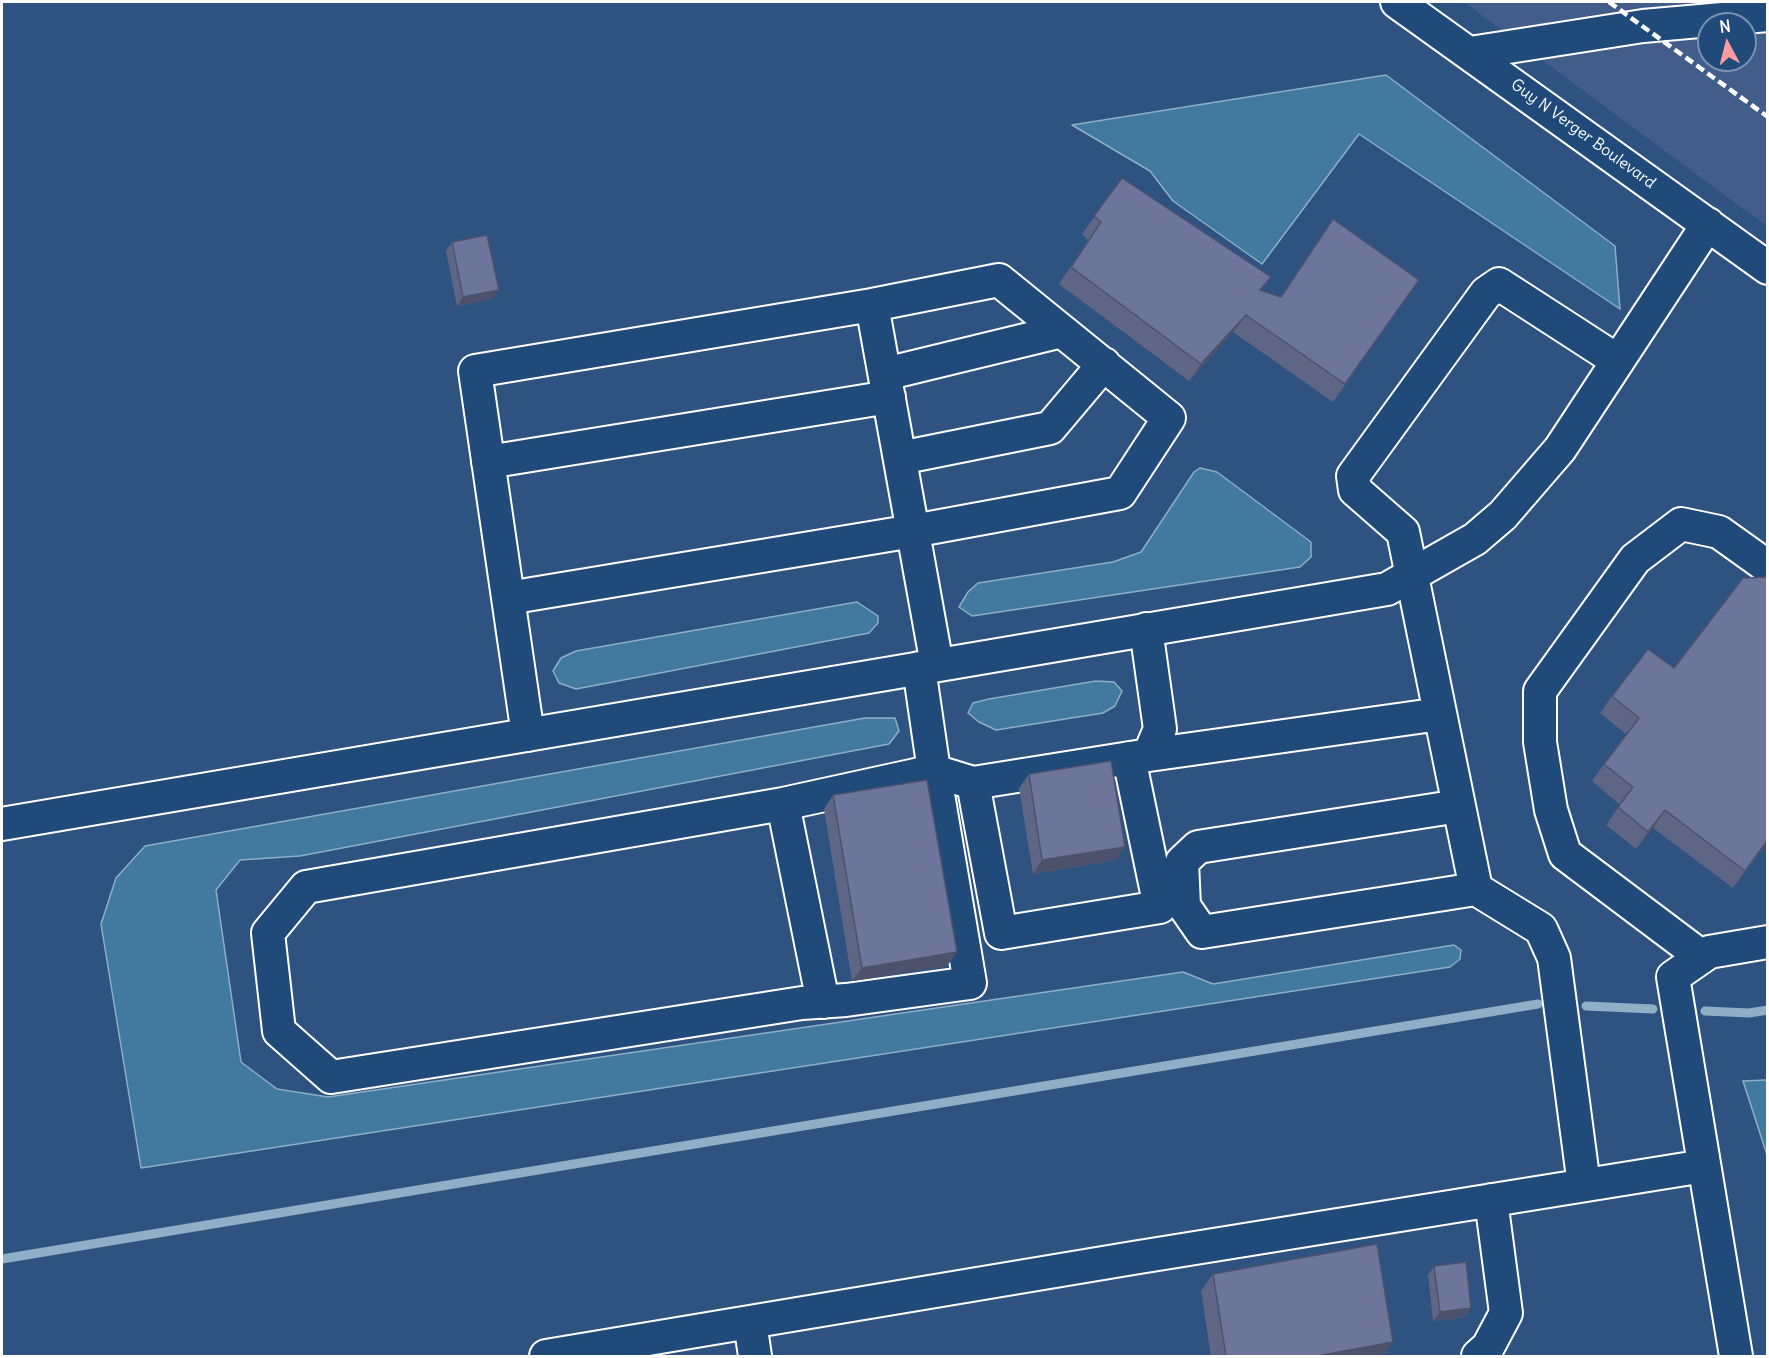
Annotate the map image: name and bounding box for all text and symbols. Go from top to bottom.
north arrow [1697,12,1757,72]
text: N [1718,16,1732,37]
street label: Guy N Verger Boulevard [1507,75,1659,193]

